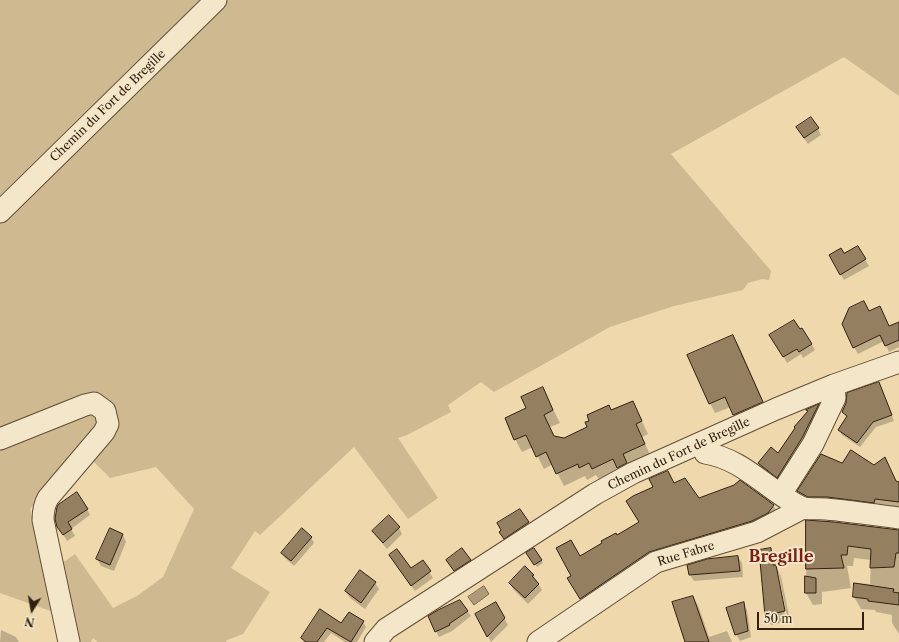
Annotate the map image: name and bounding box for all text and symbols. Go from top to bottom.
street label: Chemin du Fort de Bregille [47,47,169,165]
street label: Chemin du Fort de Bregille [606,415,752,493]
street label: Rue Fabre [656,539,716,569]
district label: Bregille [749,547,813,567]
north arrow [12,590,52,630]
scale bar [759,604,866,630]
text: 50 m [764,611,793,626]
text: N [24,614,36,630]

